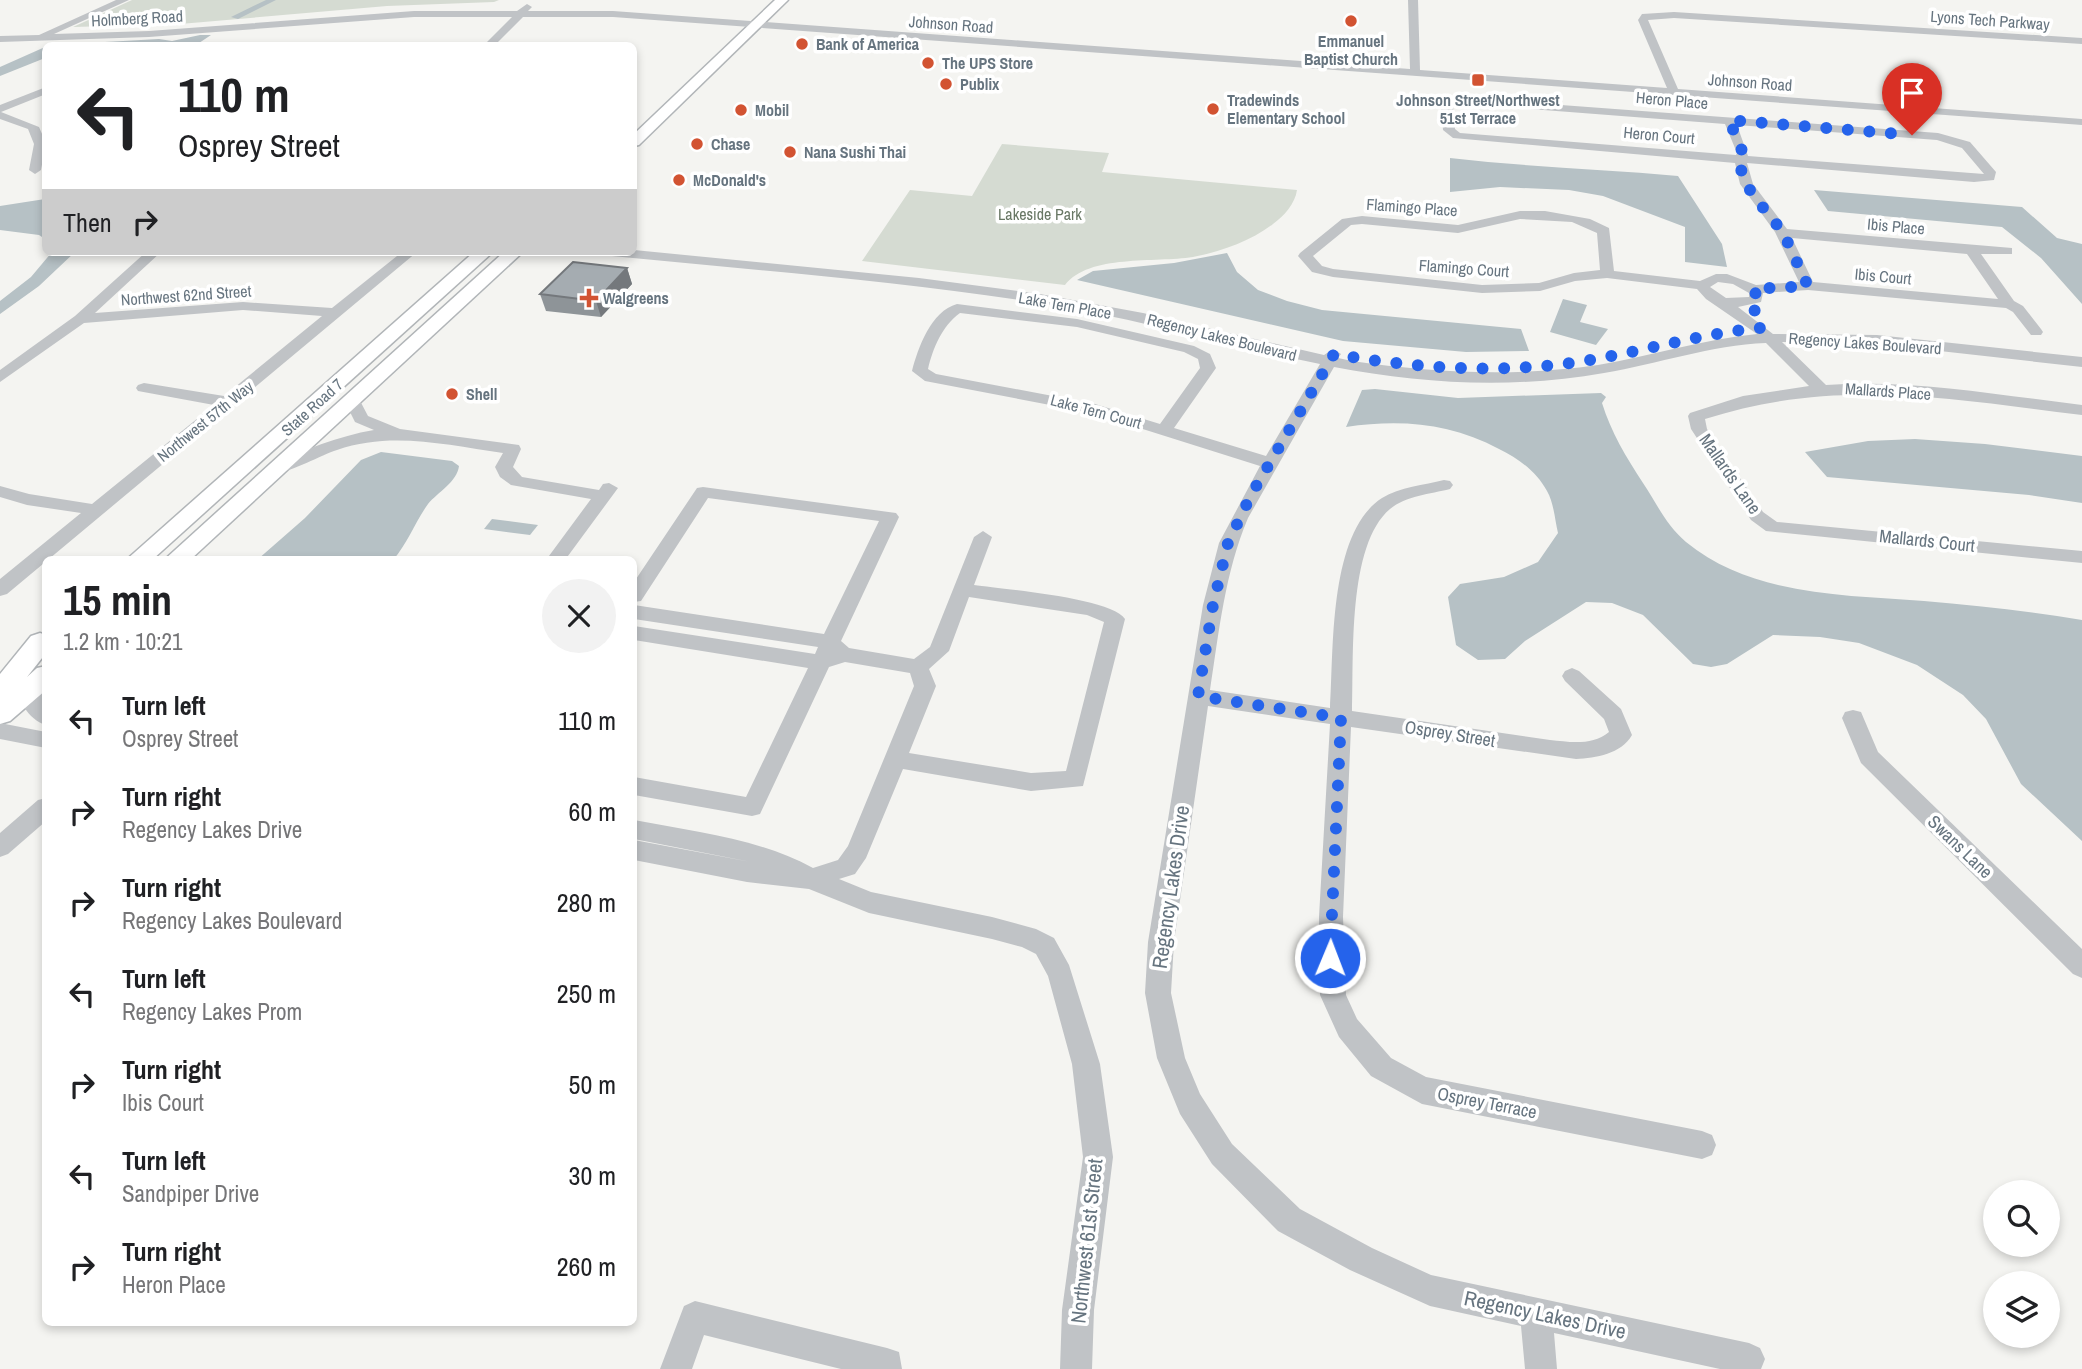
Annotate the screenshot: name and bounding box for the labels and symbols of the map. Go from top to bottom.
street label: Holmberg Road [91,5,183,31]
street label: Lyons Tech Parkway [1930,5,2051,35]
street label: Johnson Road [908,10,994,38]
marker: Emmanuel Baptist Church [1343,13,1359,29]
place label: Emmanuel Baptist Church [1304,30,1398,70]
place label: Bank of America [816,33,920,55]
marker: Bank of America [794,36,810,52]
place label: The UPS Store [942,52,1033,74]
marker: The UPS Store [920,55,936,71]
pin [1882,63,1942,135]
street label: Johnson Road [1707,68,1793,96]
marker: Johnson Street/Northwest 51st Terrace [1470,72,1486,88]
place label: Publix [960,73,1000,95]
marker: Publix [938,76,954,92]
street label: Heron Place [1635,86,1709,114]
place label: Tradewinds Elementary School [1227,89,1345,129]
place label: Johnson Street/Northwest 51st Terrace [1396,89,1560,129]
place label: Mobil [755,99,789,121]
marker: Tradewinds Elementary School [1205,101,1221,117]
marker: Mobil [733,102,749,118]
street label: Heron Court [1622,121,1696,149]
place label: Chase [711,133,750,155]
marker: Chase [689,136,705,152]
place label: Nana Sushi Thai [804,141,906,163]
marker: Nana Sushi Thai [782,144,798,160]
place label: McDonald's [693,169,766,191]
marker: McDonald's [671,172,687,188]
street label: Flamingo Place [1366,193,1458,221]
park label: Lakeside Park [998,203,1082,225]
street label: Ibis Place [1866,213,1926,239]
street label: Flamingo Court [1418,254,1510,282]
street label: Ibis Court [1854,263,1913,289]
street label: Northwest 62nd Street [120,279,252,311]
street label: Lake Tern Place [1017,286,1113,324]
place label: Walgreens [603,287,669,309]
marker: Walgreens [581,290,597,306]
street label: Regency Lakes Boulevard [1145,308,1299,366]
street label: Regency Lakes Boulevard [1788,327,1942,359]
street label: State Road 7 [276,373,348,441]
street label: Northwest 57th Way [152,375,258,467]
street label: Mallards Place [1844,377,1932,405]
place label: Shell [466,383,497,405]
marker: Shell [444,386,460,402]
street label: Lake Tern Court [1048,388,1144,434]
street label: Mallards Lane [1694,429,1767,519]
street label: Mallards Court [1878,523,1976,558]
street label: Osprey Street [1403,714,1497,753]
street label: Regency Lakes Drive [1145,803,1196,970]
street label: Swans Lane [1922,809,1998,884]
position arrow [1293,921,1367,995]
street label: Osprey Terrace [1435,1081,1539,1124]
street label: Northwest 61st Street [1063,1157,1110,1325]
street label: Regency Lakes Drive [1462,1283,1629,1346]

